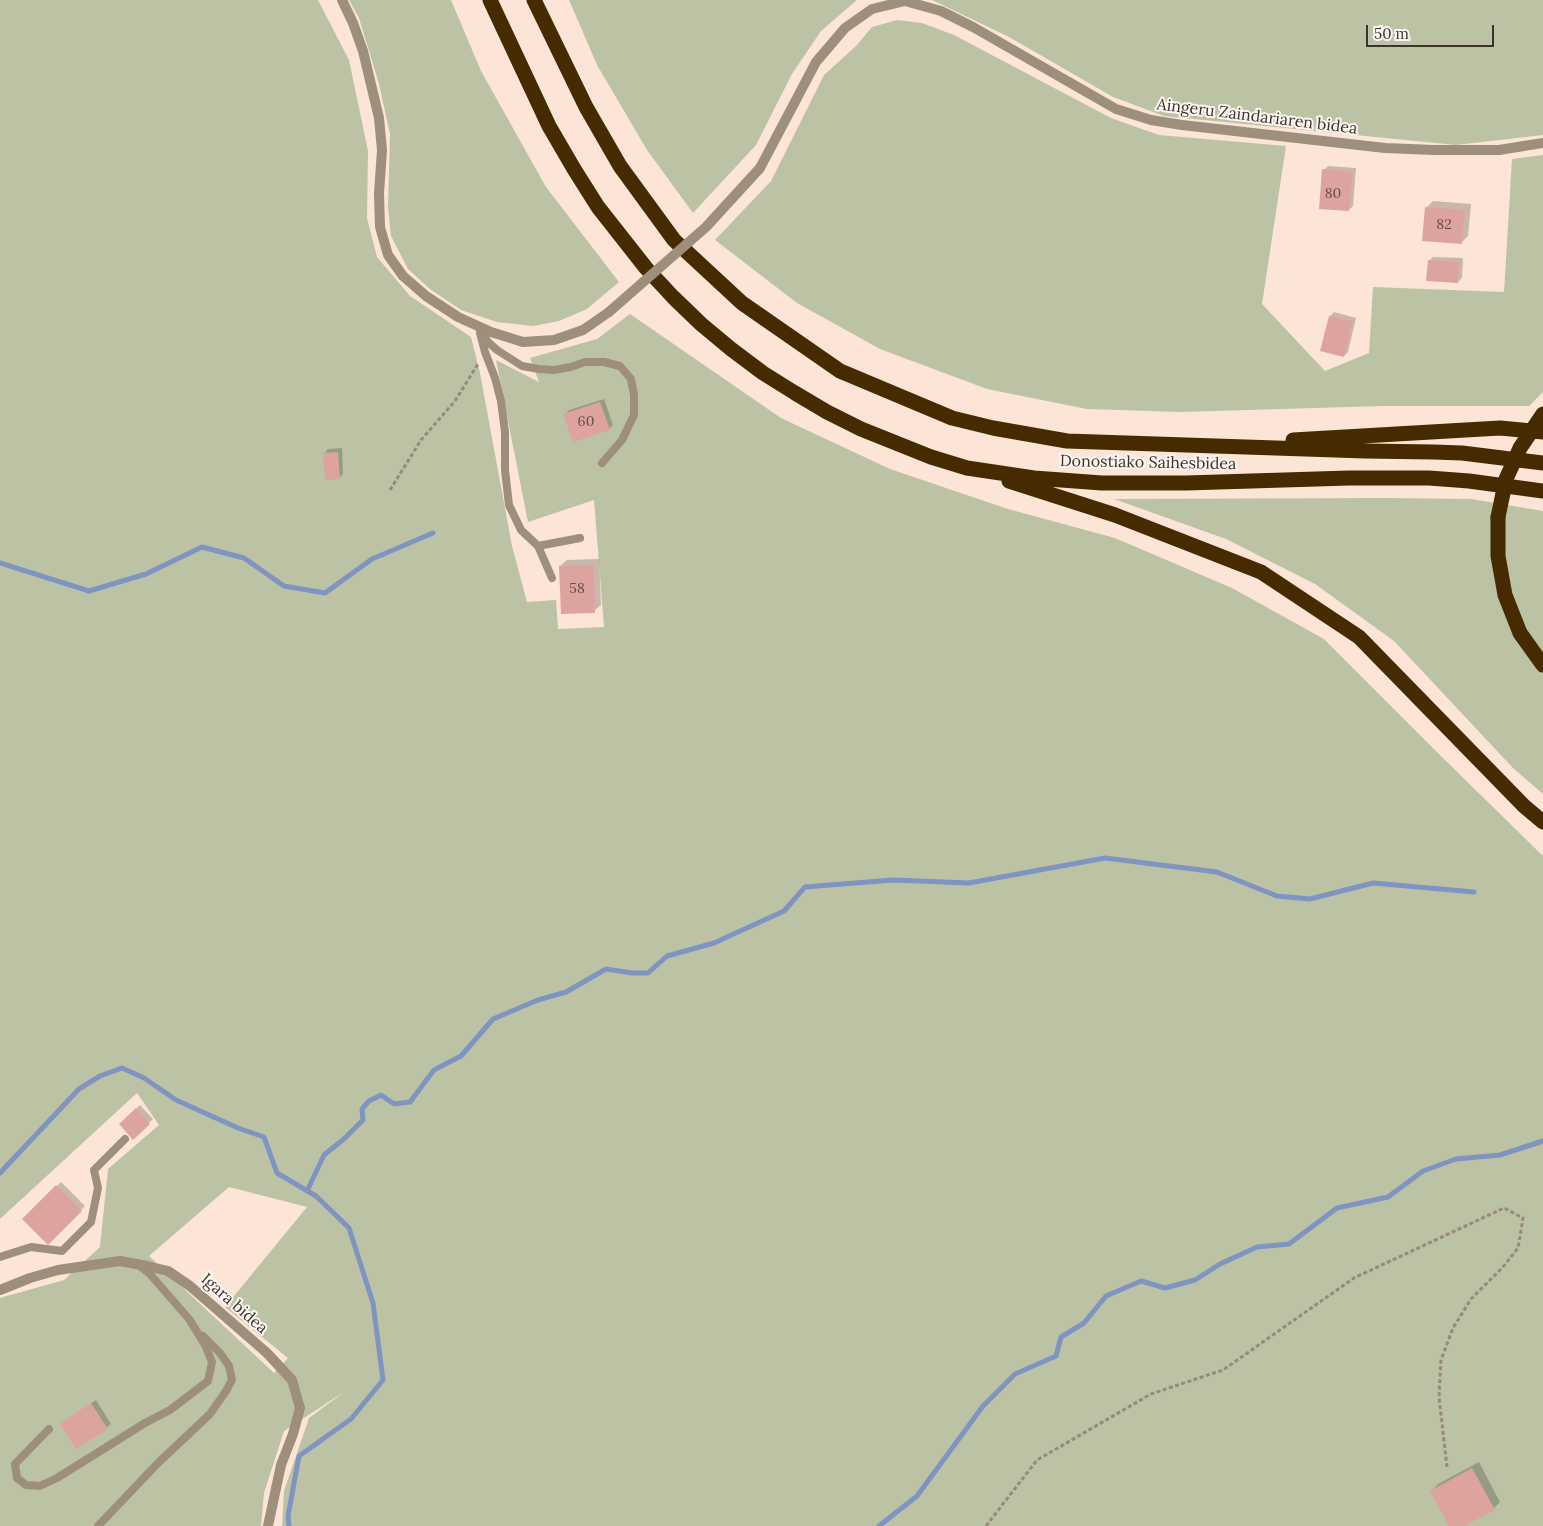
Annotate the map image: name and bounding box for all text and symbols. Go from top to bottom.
scale bar [1368,15,1496,47]
text: 50 m [1374,24,1409,43]
street label: Aingeru Zaindariaren bidea [1156,95,1358,139]
house number: 80 [1325,186,1341,202]
house number: 82 [1436,217,1452,233]
house number: 60 [578,414,594,430]
street label: Donostiako Saihesbidea [1060,452,1236,474]
house number: 58 [569,581,585,597]
street label: Igara bidea [197,1270,271,1338]

